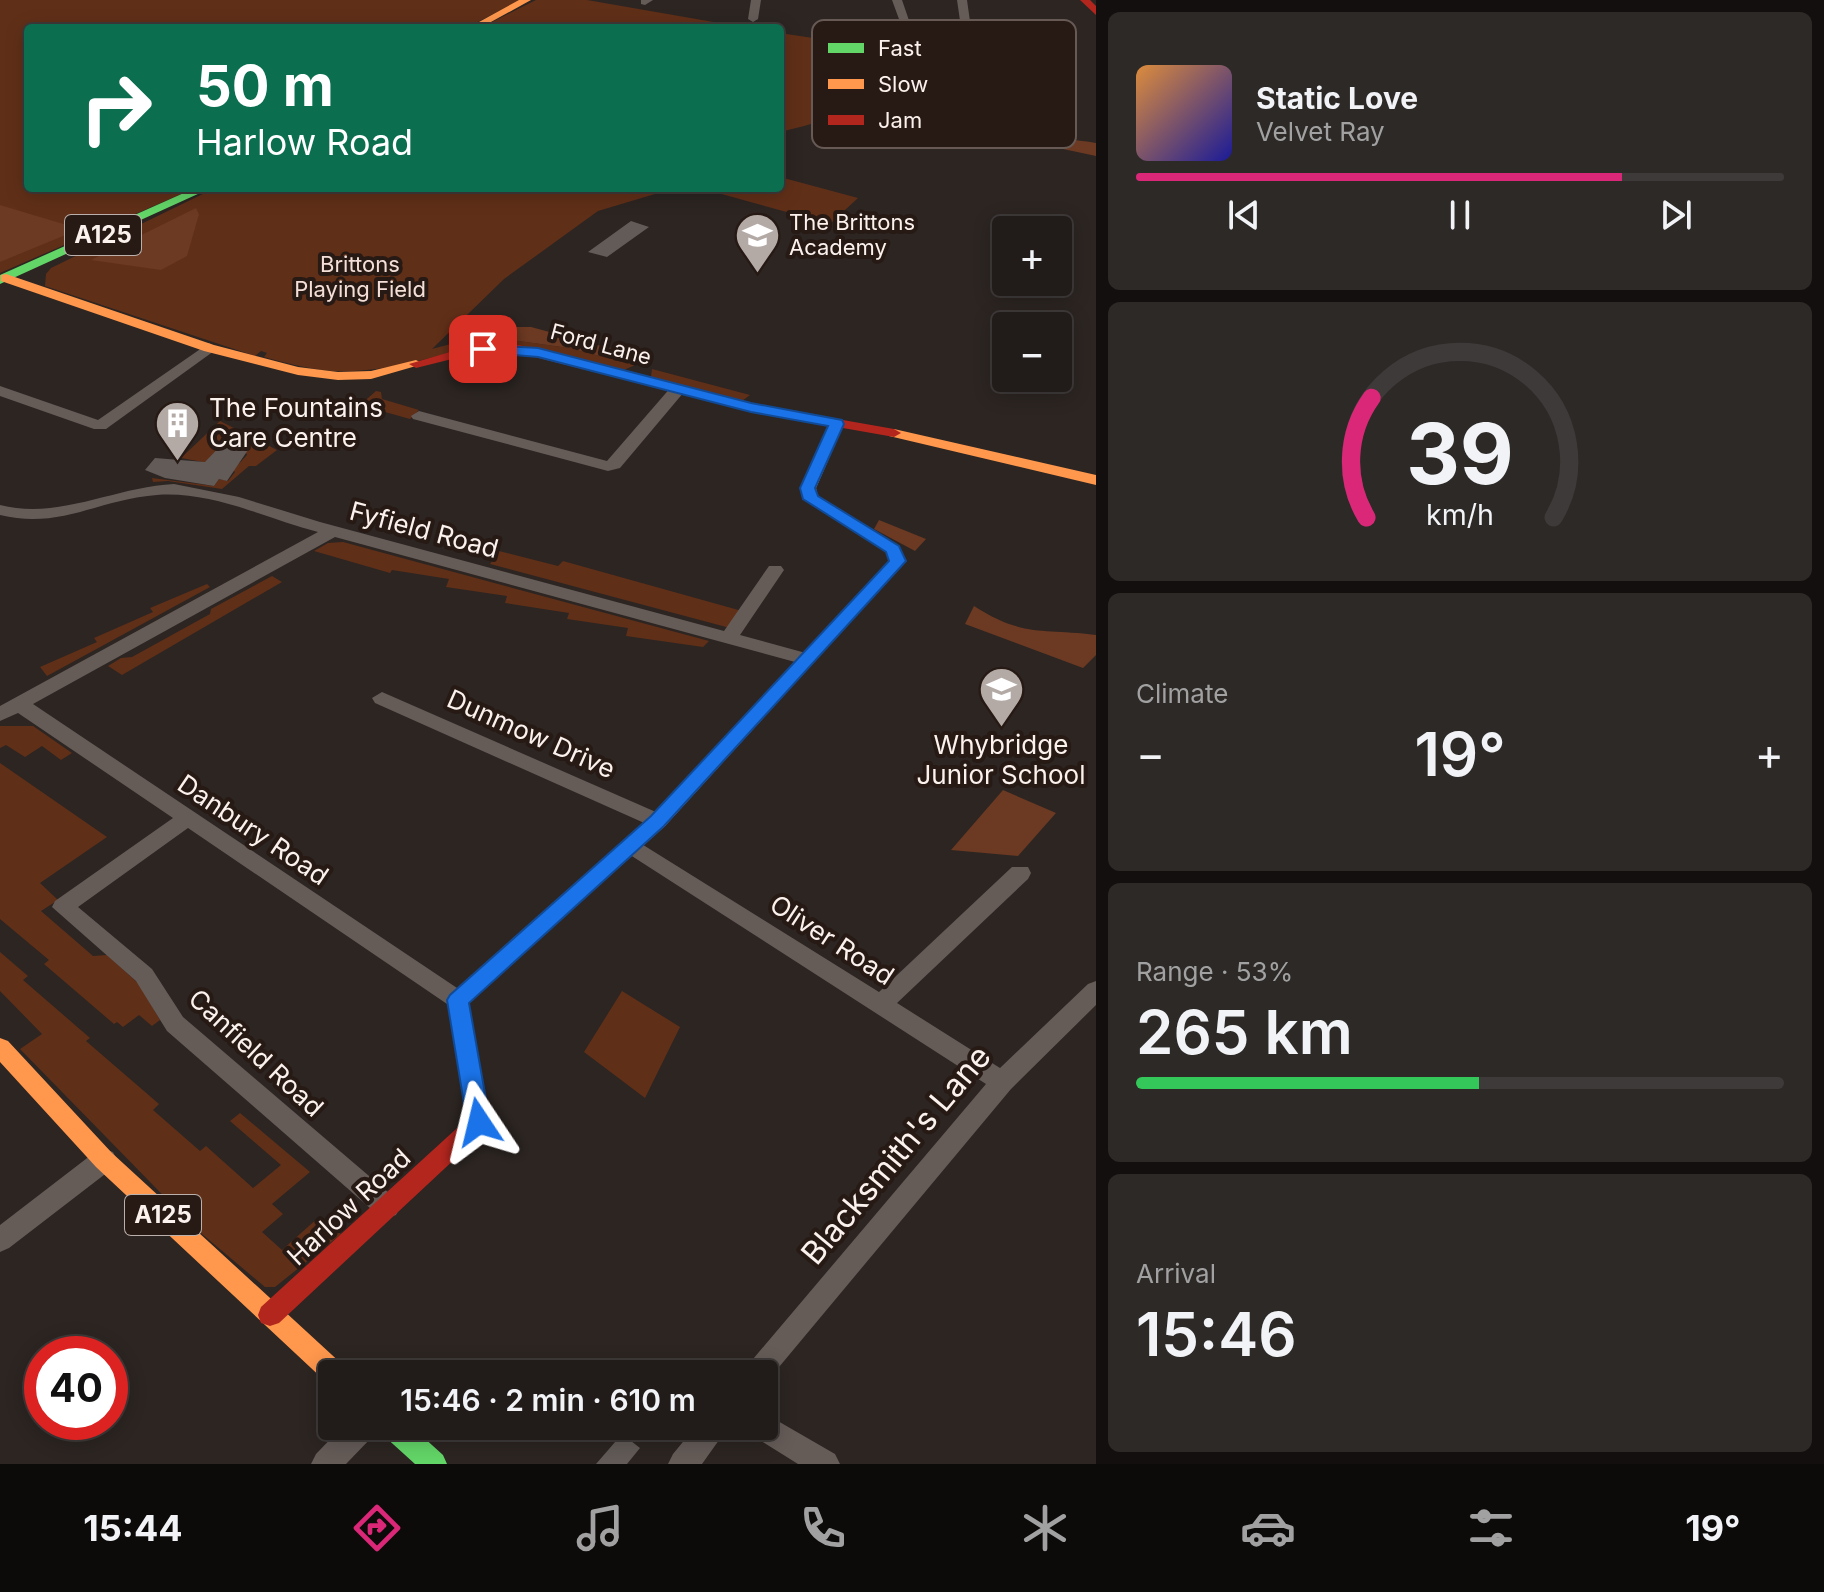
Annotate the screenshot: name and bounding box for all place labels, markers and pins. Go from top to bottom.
place label: The Brittons Academy [789,209,915,260]
school or university icon: The Brittons Academy [734,211,782,274]
pin [449,315,517,383]
place label: The Fountains Care Centre [209,392,383,453]
building icon: The Fountains Care Centre [154,399,202,462]
school or university icon: Whybridge Junior School [977,666,1025,729]
place label: Whybridge Junior School [917,729,1085,790]

